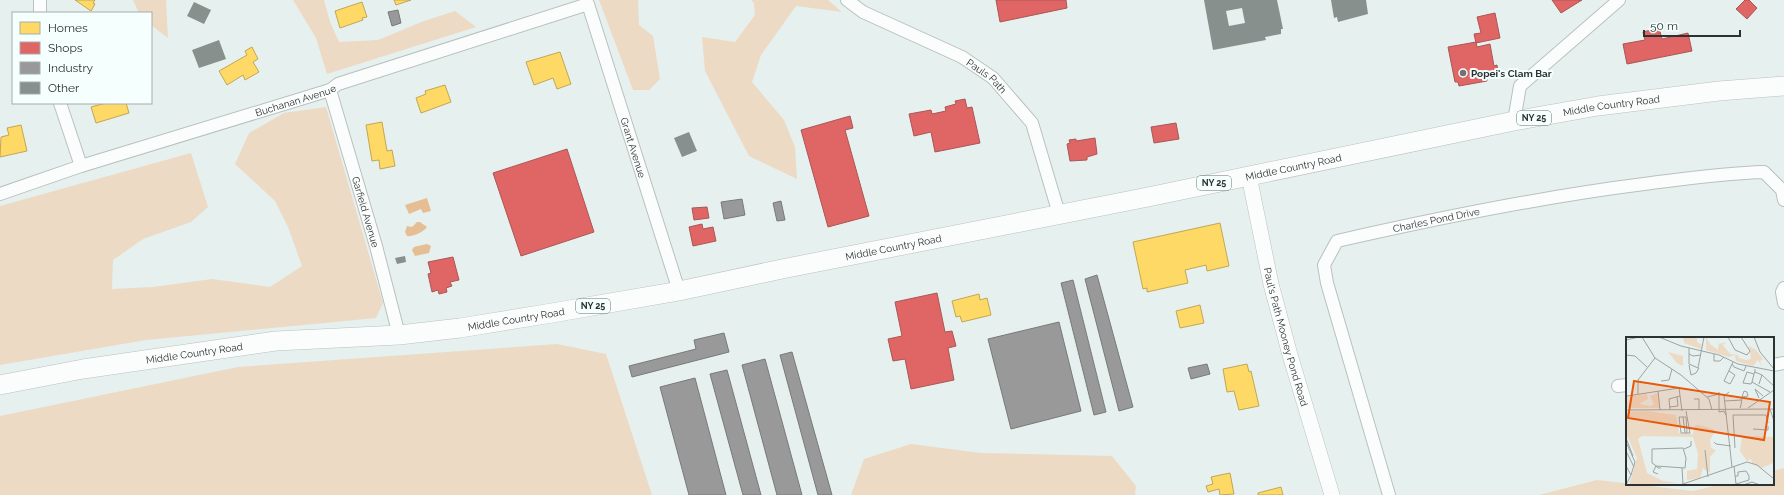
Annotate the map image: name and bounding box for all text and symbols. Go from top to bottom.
legend [12,12,152,104]
scale bar [1644,12,1740,38]
text: 50 m [1650,19,1678,33]
text: Homes [48,21,88,35]
text: Shops [48,41,83,55]
street label: Pauls Path [964,57,1009,96]
text: Industry [48,61,94,75]
marker: Popei's Clam Bar [1458,68,1468,78]
place label: Popei's Clam Bar [1471,68,1552,79]
text: Other [48,81,80,95]
street label: Buchanan Avenue [254,82,338,119]
street label: Middle Country Road [1562,93,1660,118]
road number: NY 25 [1517,111,1551,125]
street label: Grant Avenue [618,116,648,179]
street label: Middle Country Road [1244,152,1342,183]
street label: Garfield Avenue [350,175,381,249]
road number: NY 25 [1197,176,1231,190]
street label: Charles Pond Drive [1392,206,1481,234]
street label: Middle Country Road [844,233,942,262]
street label: Paul's Path Mooney Pond Road [1262,266,1310,407]
road number: NY 25 [576,299,610,313]
street label: Middle Country Road [467,306,565,333]
inset map [1626,337,1774,485]
street label: Middle Country Road [145,341,244,366]

